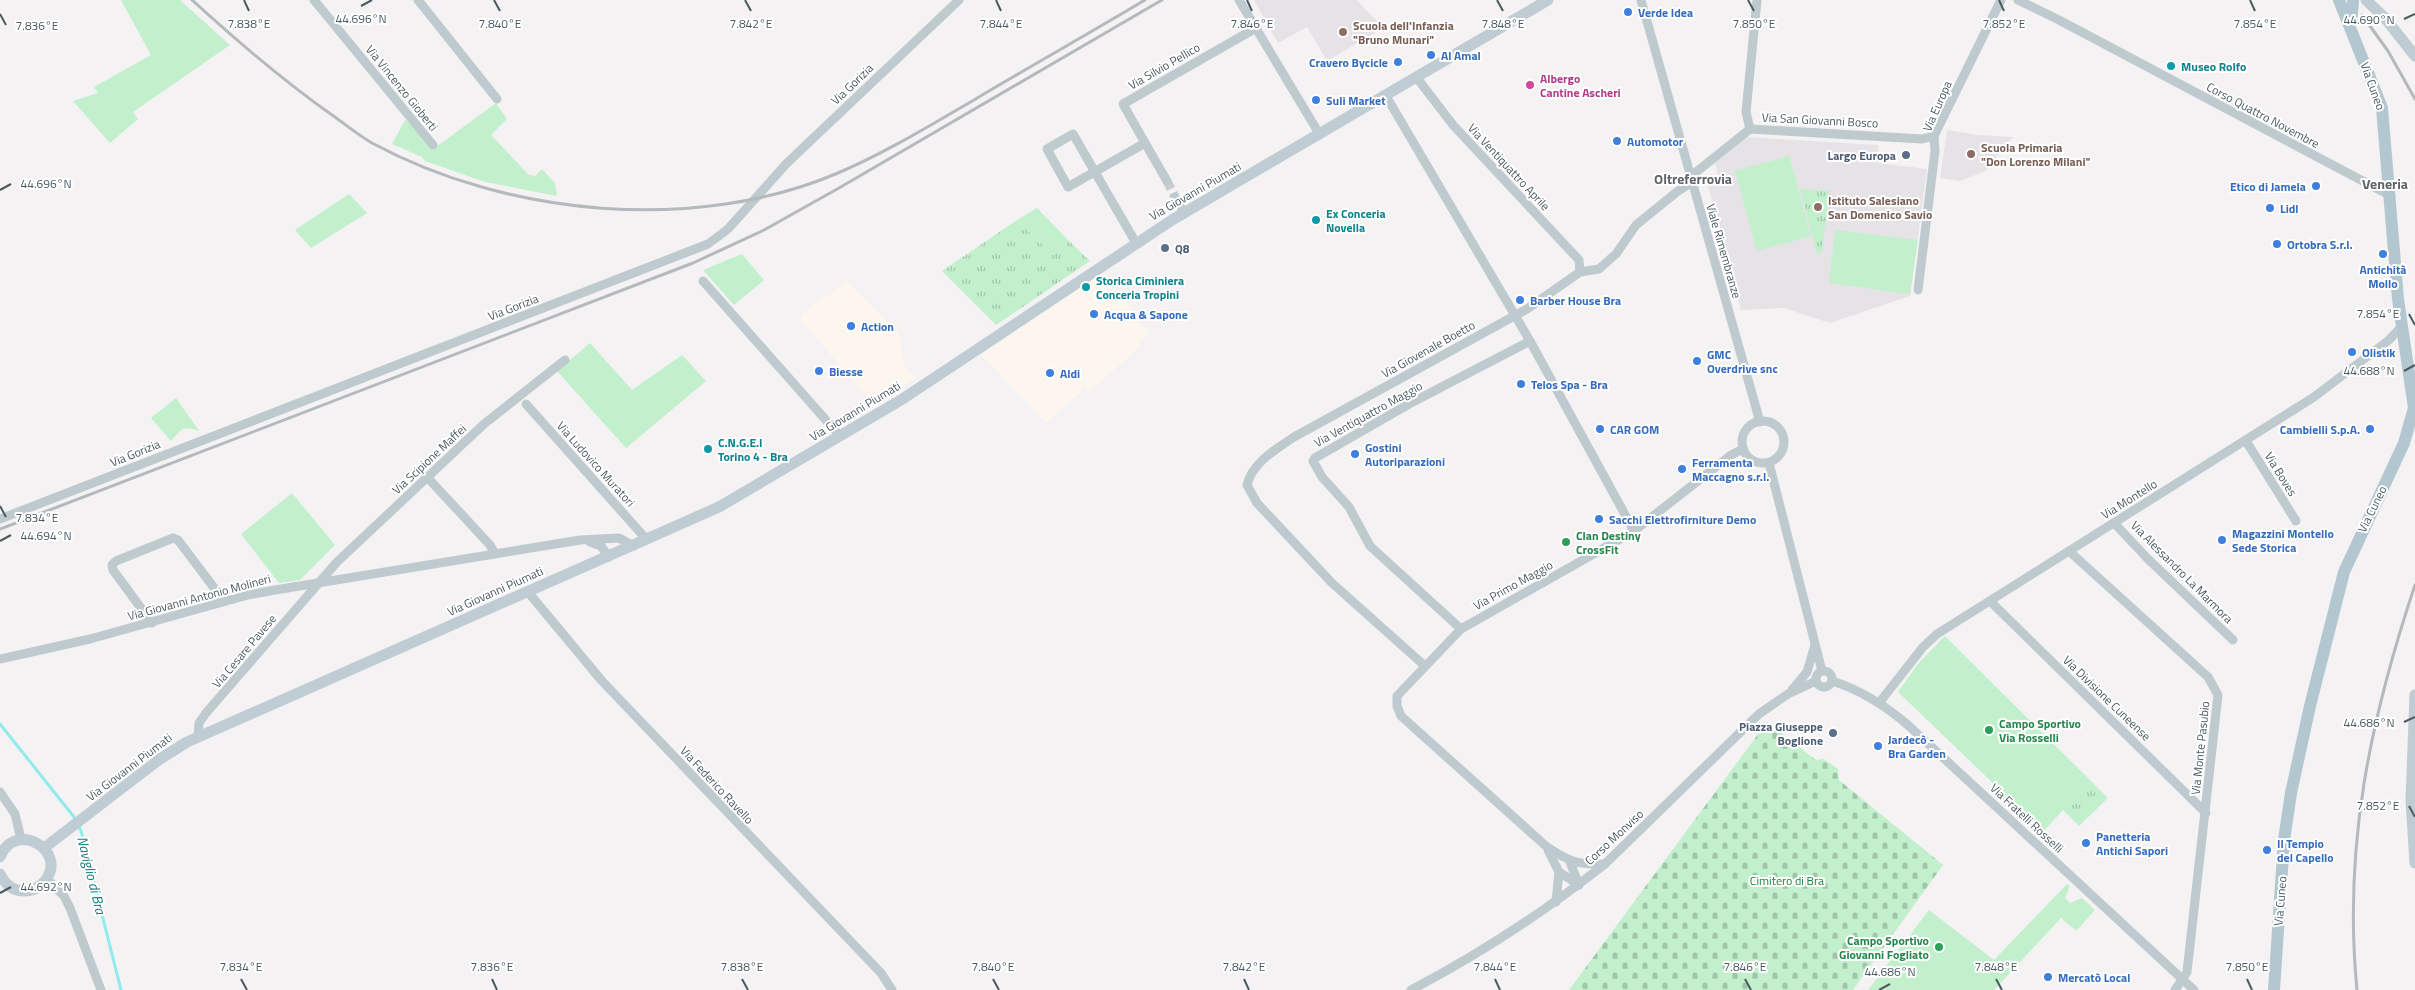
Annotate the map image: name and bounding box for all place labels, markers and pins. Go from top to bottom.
place label: Verde Idea [1638,3,1693,22]
marker: Verde Idea [1622,6,1634,18]
place label: Scuola dell'Infanzia "Bruno Munari" [1353,16,1454,49]
marker: Scuola dell'Infanzia "Bruno Munari" [1337,26,1349,38]
place label: Al Amal [1441,46,1481,65]
marker: Al Amal [1425,49,1437,61]
place label: Cravero Bycicle [1309,53,1388,72]
marker: Cravero Bycicle [1392,56,1404,68]
place label: Museo Rolfo [2181,57,2246,76]
marker: Museo Rolfo [2165,60,2177,72]
place label: Albergo Cantine Ascheri [1540,69,1621,102]
marker: Albergo Cantine Ascheri [1524,79,1536,91]
place label: Suli Market [1326,91,1386,110]
marker: Suli Market [1310,94,1322,106]
place label: Automotor [1627,132,1684,151]
marker: Automotor [1611,135,1623,147]
place label: Scuola Primaria "Don Lorenzo Milani" [1981,138,2090,171]
place label: Largo Europa [1828,146,1896,165]
marker: Scuola Primaria "Don Lorenzo Milani" [1965,148,1977,160]
marker: Largo Europa [1900,149,1912,161]
place label: Etico di Jamela [2230,177,2306,196]
marker: Etico di Jamela [2310,180,2322,192]
place label: Istituto Salesiano San Domenico Savio [1828,191,1932,224]
place label: Lidl [2280,199,2299,218]
marker: Istituto Salesiano San Domenico Savio [1812,201,1824,213]
marker: Lidl [2264,202,2276,214]
place label: Ex Conceria Novella [1326,204,1386,237]
marker: Ex Conceria Novella [1310,214,1322,226]
place label: Ortobra S.r.l. [2287,235,2353,254]
marker: Ortobra S.r.l. [2271,238,2283,250]
place label: Q8 [1175,239,1190,258]
marker: Q8 [1159,242,1171,254]
marker: Antichità Mollo [2377,248,2389,260]
place label: Antichità Mollo [2360,260,2406,293]
place label: Storica Ciminiera Conceria Tropini [1096,271,1184,304]
marker: Storica Ciminiera Conceria Tropini [1080,281,1092,293]
place label: Barber House Bra [1530,291,1621,310]
marker: Barber House Bra [1514,294,1526,306]
place label: Acqua & Sapone [1104,305,1188,324]
marker: Acqua & Sapone [1088,308,1100,320]
place label: Action [861,317,894,336]
marker: Action [845,320,857,332]
place label: Olistik [2362,343,2396,362]
place label: GMC Overdrive snc [1707,345,1778,378]
marker: Olistik [2346,346,2358,358]
marker: GMC Overdrive snc [1691,355,1703,367]
place label: Biesse [829,362,863,381]
place label: Aldi [1060,364,1080,383]
marker: Biesse [813,365,825,377]
marker: Aldi [1044,367,1056,379]
place label: Telos Spa - Bra [1531,375,1608,394]
marker: Telos Spa - Bra [1515,378,1527,390]
place label: CAR GOM [1610,420,1659,439]
place label: Cambielli S.p.A. [2280,420,2360,439]
marker: CAR GOM [1594,423,1606,435]
marker: Cambielli S.p.A. [2364,423,2376,435]
place label: C.N.G.E.I Torino 4 - Bra [718,433,788,466]
place label: Gostini Autoriparazioni [1365,438,1445,471]
marker: C.N.G.E.I Torino 4 - Bra [702,443,714,455]
marker: Gostini Autoriparazioni [1349,448,1361,460]
place label: Ferramenta Maccagno s.r.l. [1692,453,1769,486]
marker: Ferramenta Maccagno s.r.l. [1676,463,1688,475]
place label: Sacchi Elettrofirniture Demo [1609,510,1756,529]
marker: Sacchi Elettrofirniture Demo [1593,513,1605,525]
place label: Magazzini Montello Sede Storica [2232,524,2334,557]
place label: Clan Destiny CrossFit [1576,526,1641,559]
marker: Magazzini Montello Sede Storica [2216,534,2228,546]
marker: Clan Destiny CrossFit [1560,536,1572,548]
place label: Campo Sportivo Via Rosselli [1999,714,2081,747]
place label: Piazza Giuseppe Boglione [1739,717,1823,750]
marker: Campo Sportivo Via Rosselli [1983,724,1995,736]
marker: Piazza Giuseppe Boglione [1827,727,1839,739]
place label: Jardecò - Bra Garden [1888,730,1946,763]
marker: Jardecò - Bra Garden [1872,740,1884,752]
place label: Panetteria Antichi Sapori [2096,827,2168,860]
place label: Il Tempio del Capello [2277,834,2334,867]
marker: Panetteria Antichi Sapori [2080,837,2092,849]
marker: Il Tempio del Capello [2261,844,2273,856]
place label: Campo Sportivo Giovanni Fogliato [1839,931,1929,964]
marker: Campo Sportivo Giovanni Fogliato [1933,941,1945,953]
place label: Mercatò Local [2058,968,2130,987]
marker: Mercatò Local [2042,971,2054,983]

